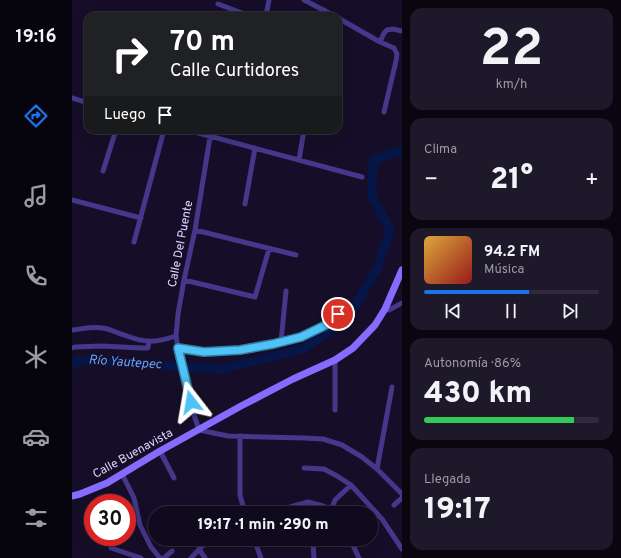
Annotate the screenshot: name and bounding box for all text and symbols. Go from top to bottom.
text: 22 [480,18,543,84]
text: 70 m [170,25,235,61]
text: 19:16 [16,26,56,49]
icon: right [104,28,156,80]
text: Calle Curtidores [170,60,299,83]
text: km/h [496,77,527,93]
icon: directions [22,102,50,130]
icon: arrive [154,104,176,126]
text: Luego [104,106,146,125]
text: Clima [424,142,457,158]
text: 21° [490,162,533,199]
text: − [424,167,438,194]
text: + [585,167,599,194]
icon: music [22,182,50,210]
street label: Calle Del Puente [165,199,197,289]
text: 94.2 FM [484,243,540,262]
icon: phone [22,262,50,290]
text: Música [484,262,524,278]
pin [321,297,355,331]
icon: previous [442,300,464,322]
icon: pause [500,300,522,322]
icon: next [559,300,581,322]
icon: arrive [327,303,349,325]
icon: climate [22,343,50,371]
water label: Río Yautepec [88,352,163,374]
text: Autonomía · 86% [424,356,521,372]
text: 430 km [424,376,532,413]
position arrow [170,381,212,423]
icon: car [22,423,50,451]
street label: Calle Buenavista [90,425,176,483]
text: Llegada [424,472,471,488]
text: 19:17 [424,492,491,529]
speed limit sign: 30 [84,494,136,546]
icon: filters [22,504,50,532]
text: 19:17 · 1 min · 290 m [197,516,329,535]

